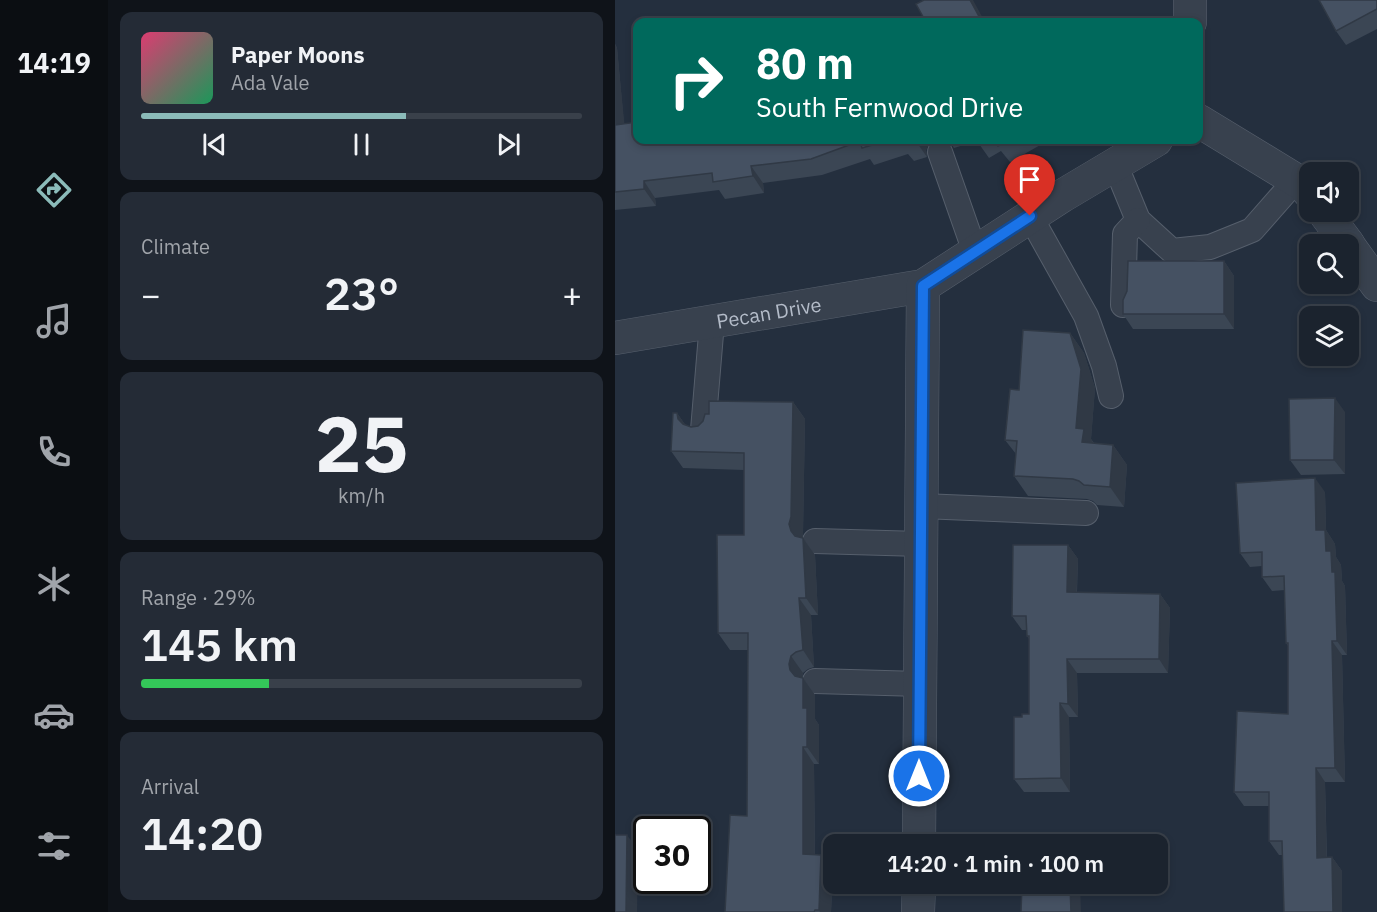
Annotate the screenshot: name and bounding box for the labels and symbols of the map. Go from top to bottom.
pin [1004,154,1055,216]
street label: Pecan Drive [714,290,823,334]
position arrow [887,744,951,808]
speed limit sign: 30 [633,816,711,894]

